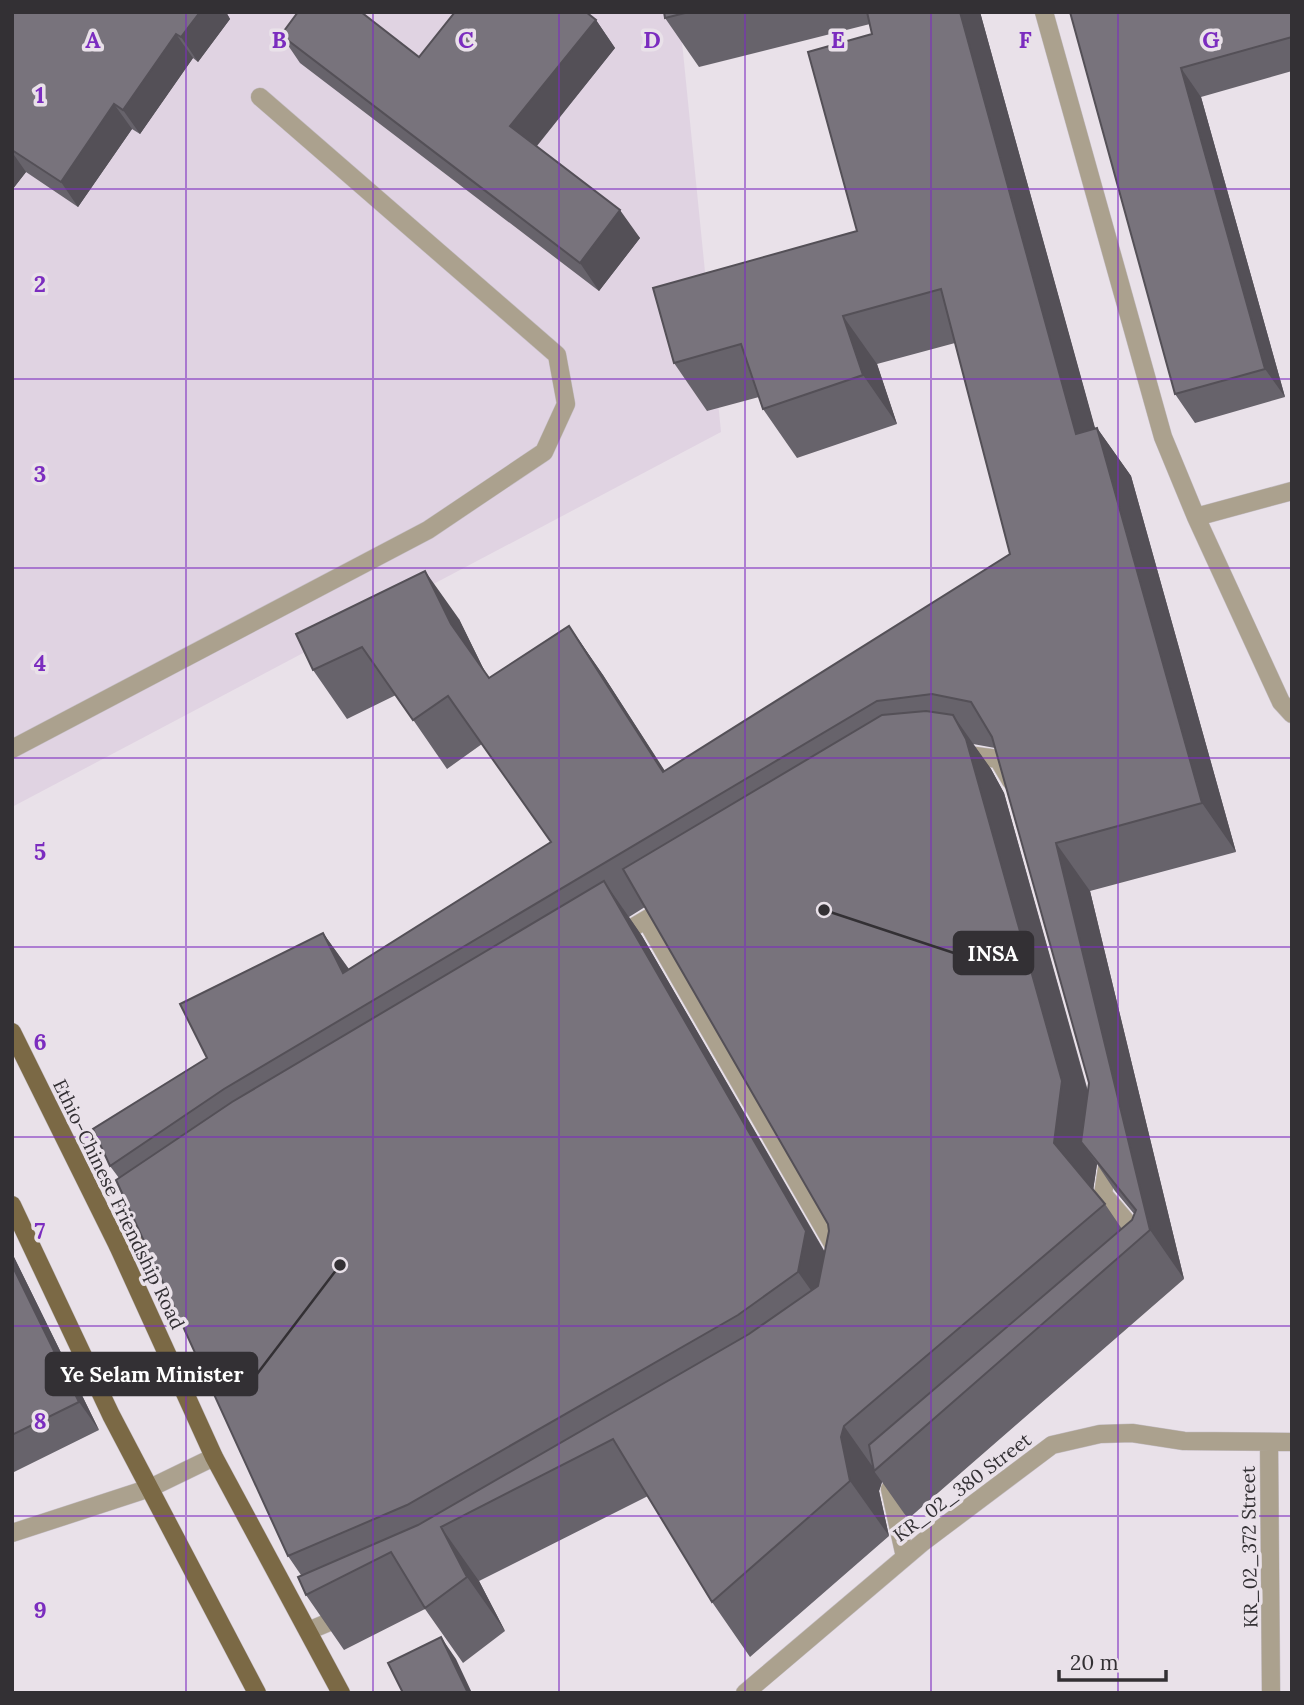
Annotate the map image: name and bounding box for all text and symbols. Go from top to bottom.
text: A [85,25,101,54]
text: B [271,25,287,54]
text: C [458,25,474,54]
text: D [643,25,661,54]
text: E [831,25,845,54]
text: F [1018,25,1032,54]
text: G [1202,25,1220,54]
text: 1 [35,80,45,109]
text: 2 [34,269,46,298]
text: 3 [34,459,46,488]
text: 4 [34,648,46,677]
text: 5 [34,837,46,866]
callout: INSA [954,932,1033,974]
text: INSA [968,940,1018,967]
text: 6 [33,1027,47,1056]
street label: Ethio-Chinese Friendship Road [48,1075,190,1333]
text: 7 [35,1216,46,1245]
callout: Ye Selam Minister [46,1353,257,1395]
text: Ye Selam Minister [61,1361,243,1388]
text: 8 [33,1406,47,1435]
street label: KR_02_380 Street [888,1427,1036,1547]
street label: KR_02_372 Street [1236,1465,1262,1628]
text: 9 [33,1595,47,1624]
scale bar [1059,1638,1166,1682]
text: 20 m [1070,1649,1119,1676]

